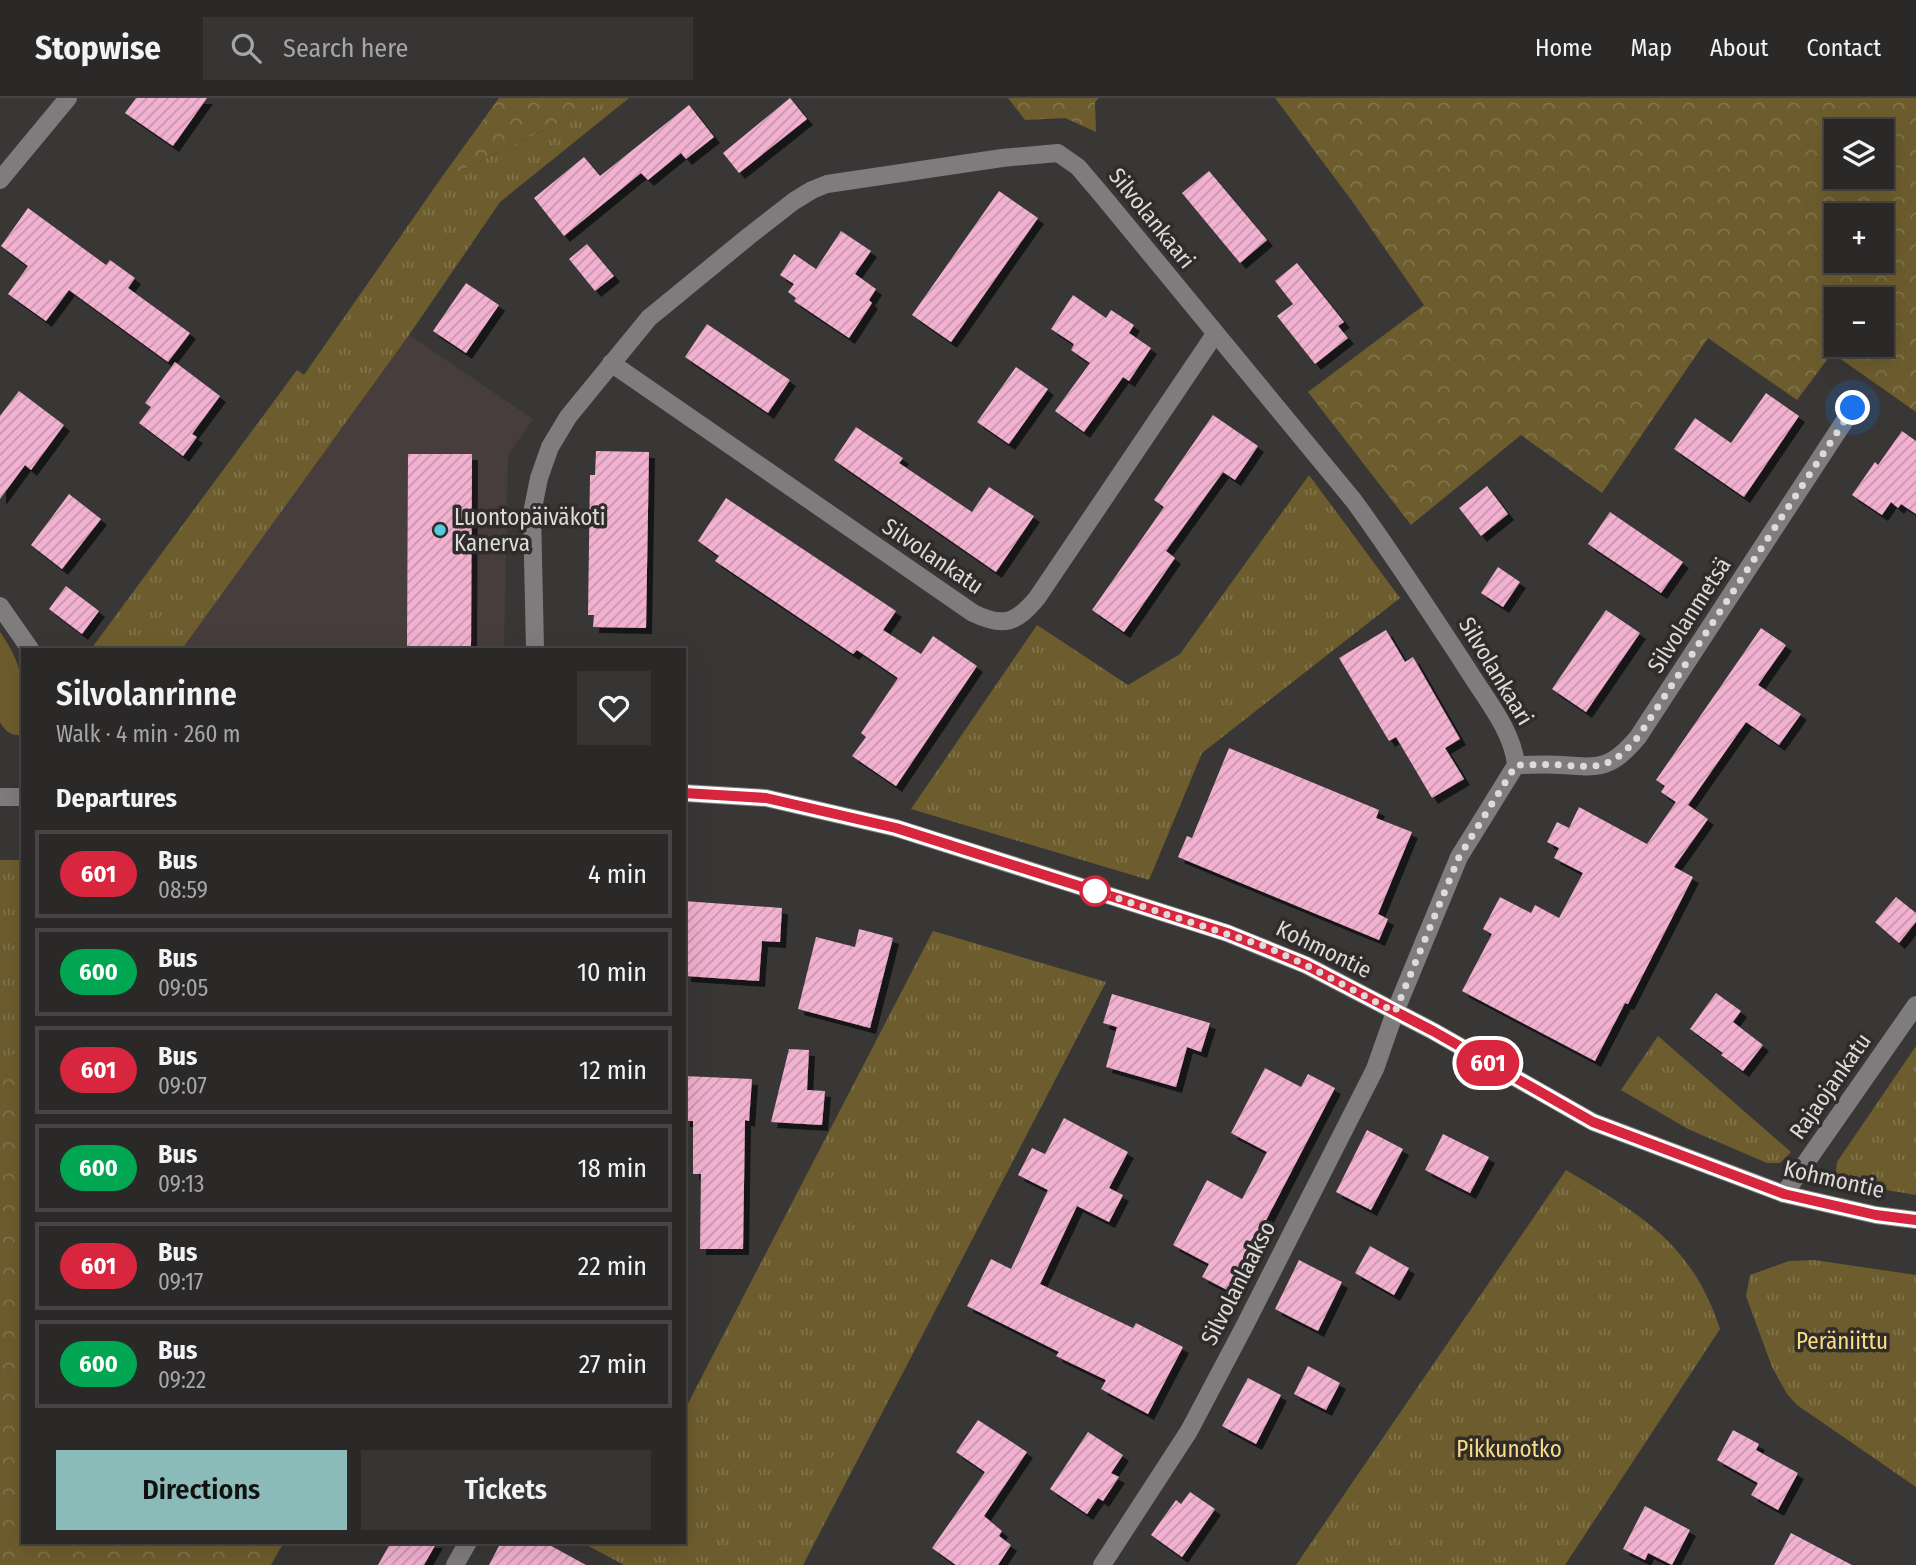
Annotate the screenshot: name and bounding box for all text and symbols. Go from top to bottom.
search box [203,17,693,80]
text: Stopwise [35,28,161,68]
icon: search [227,29,265,67]
text: Search here [283,33,408,64]
text: Home [1535,34,1592,62]
text: Map [1630,34,1672,62]
text: About [1710,34,1768,62]
text: Contact [1806,34,1881,62]
map controls [1824,119,1894,357]
button: layers [1824,119,1894,189]
street label: Silvolankaari [1103,162,1201,274]
button: + [1824,203,1894,273]
button: − [1824,287,1894,357]
your location [1835,390,1870,425]
place label: Luontopäiväkoti Kanerva [454,503,606,557]
street label: Silvolankatu [877,512,989,600]
marker: Luontopäiväkoti Kanerva [432,522,448,538]
street label: Silvolanmetsä [1641,552,1737,678]
street label: Silvolankaari [1453,612,1539,730]
button: heart [577,671,651,745]
text: Silvolanrinne [56,674,237,714]
text: Walk · 4 min · 260 m [56,720,241,748]
text: Departures [56,783,177,814]
text: Bus [158,845,197,876]
text: 4 min [588,859,647,890]
text: 601 [81,860,116,888]
text: 08:59 [158,876,208,904]
unlabelled marker [1080,876,1110,906]
street label: Kohmontie [1272,914,1376,984]
text: Bus [158,943,197,974]
text: 10 min [577,957,647,988]
text: 600 [79,958,118,986]
text: 09:05 [158,974,208,1002]
street label: Rajaojankatu [1783,1028,1877,1144]
line badge: 601 [1448,1040,1528,1086]
text: Bus [158,1041,197,1072]
text: 601 [1470,1049,1506,1077]
text: 12 min [579,1055,647,1086]
text: 601 [81,1056,116,1084]
text: 09:07 [158,1072,207,1100]
text: Bus [158,1139,197,1170]
text: 18 min [578,1153,647,1184]
text: 600 [79,1154,118,1182]
street label: Kohmontie [1781,1154,1887,1204]
text: 09:13 [158,1170,204,1198]
street label: Silvolanlaakso [1195,1216,1281,1350]
text: Bus [158,1237,197,1268]
text: 22 min [578,1251,647,1282]
text: 601 [81,1252,116,1280]
text: 09:17 [158,1268,203,1296]
park label: Peräniittu [1796,1327,1888,1355]
text: Bus [158,1335,197,1366]
text: 27 min [579,1349,647,1380]
text: 600 [79,1350,118,1378]
text: 09:22 [158,1366,206,1394]
park label: Pikkunotko [1456,1435,1562,1463]
button: Directions [56,1450,347,1530]
button: Tickets [361,1450,651,1530]

